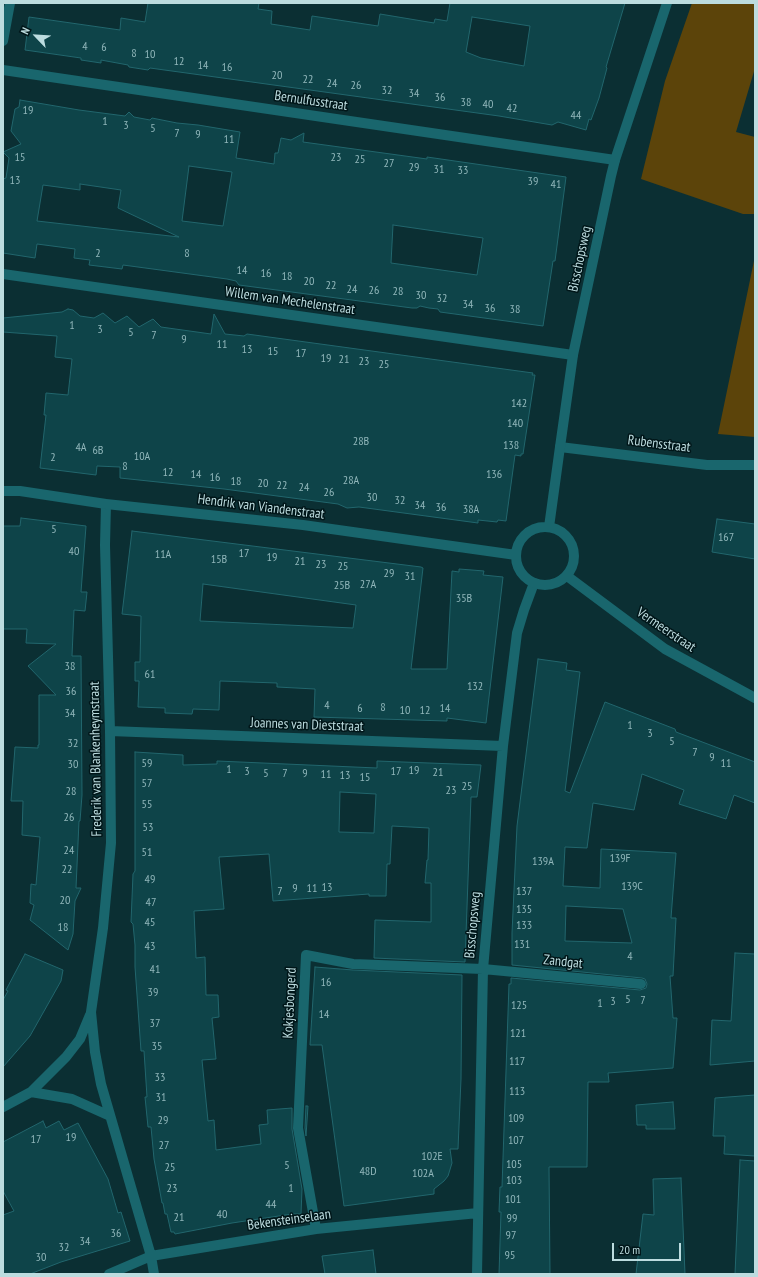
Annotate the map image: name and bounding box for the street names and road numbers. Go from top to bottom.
street label: Bernulfusstraat [273,88,349,114]
street label: Bisschopsweg [565,225,595,293]
street label: Willem van Mechelenstraat [224,284,356,318]
street label: Rubensstraat [627,432,691,456]
street label: Hendrik van Viandenstraat [197,491,325,523]
street label: Vermeerstraat [633,604,699,656]
street label: Frederik van Blankenheymstraat [86,681,106,837]
street label: Joannes van Dieststraat [250,715,364,735]
street label: Bisschopsweg [462,891,484,959]
street label: Zandgat [543,952,583,972]
street label: Kokjesbongerd [280,967,300,1039]
street label: Bekensteinselaan [246,1206,332,1234]

